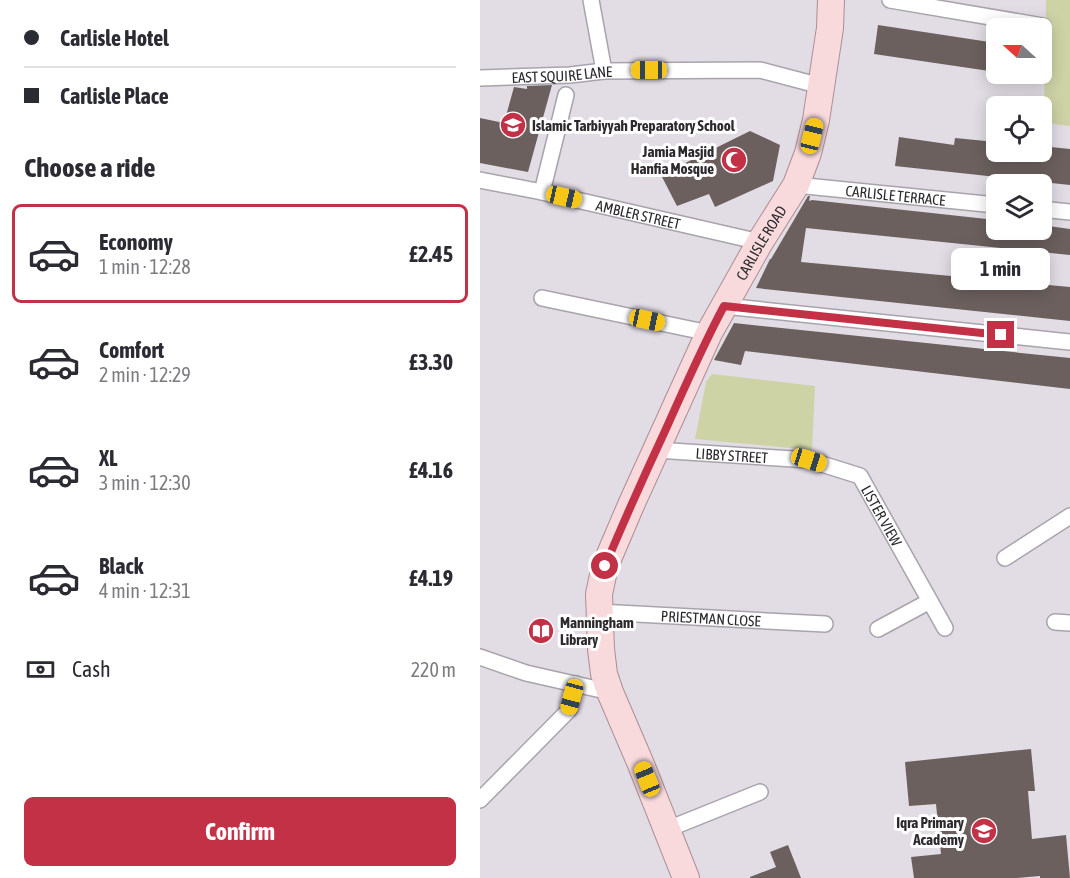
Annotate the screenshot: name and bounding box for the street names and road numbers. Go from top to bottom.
street label: EAST SQUIRE LANE [511,62,613,85]
street label: CARLISLE TERRACE [845,181,947,208]
street label: AMBLER STREET [594,196,683,232]
street label: CARLISLE ROAD [732,202,789,283]
street label: LIBBY STREET [695,444,769,466]
street label: LISTER VIEW [858,482,906,549]
street label: PRIESTMAN CLOSE [660,607,762,629]

